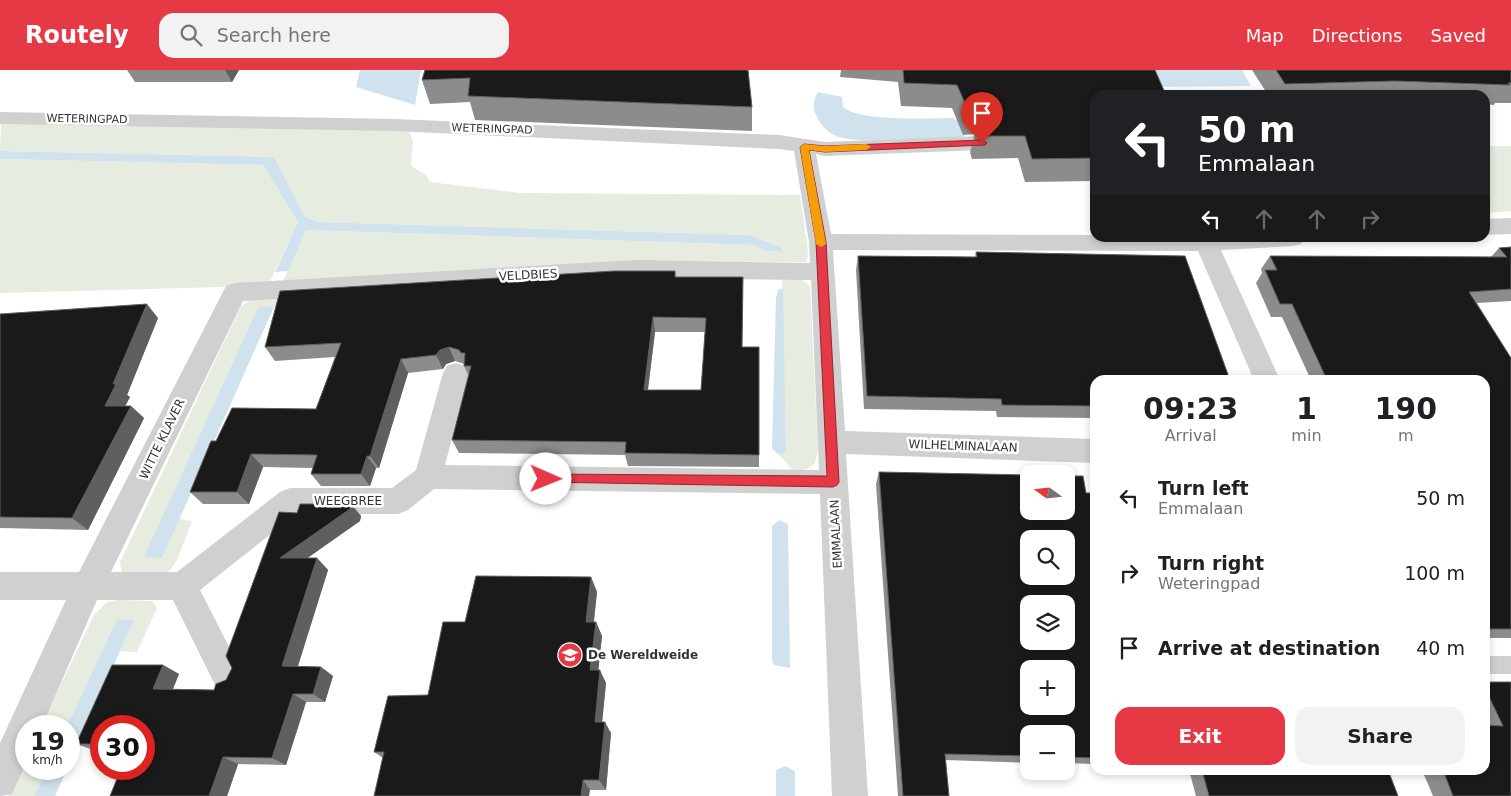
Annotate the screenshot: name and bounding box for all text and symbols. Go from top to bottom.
search box [159,13,509,58]
text: Routely [25,21,129,49]
icon: search [177,21,205,49]
text: Search here [217,24,331,46]
text: Map [1246,25,1284,46]
text: Directions [1312,25,1402,46]
text: Saved [1430,25,1486,46]
pin [961,92,1003,143]
icon: arrive [968,99,996,127]
icon: left [1115,110,1180,175]
text: 50 m [1198,110,1295,150]
street label: WETERINGPAD [46,112,128,126]
street label: WETERINGPAD [451,121,533,137]
text: Emmalaan [1198,151,1315,176]
icon: left [1197,205,1225,233]
icon: ahead [1250,205,1278,233]
icon: ahead [1303,205,1331,233]
icon: right [1356,205,1384,233]
street label: VELDBIES [498,266,558,284]
text: 09:23 [1143,391,1238,426]
text: 1 [1296,391,1317,426]
text: 190 [1374,391,1437,426]
street label: WITTE KLAVER [136,397,188,481]
text: Arrival [1165,426,1217,445]
text: min [1291,426,1322,445]
text: m [1398,426,1414,445]
street label: WILHELMINALAAN [908,437,1018,455]
position arrow [519,452,571,504]
north arrow [1020,465,1075,520]
map controls [1020,465,1075,780]
text: Turn left [1158,477,1249,499]
icon: left [1115,484,1143,512]
text: 50 m [1416,487,1465,509]
street label: WEEGBREE [314,494,382,508]
street label: EMMALAAN [827,499,845,569]
text: Emmalaan [1158,499,1243,518]
button: search [1020,530,1075,585]
text: Turn right [1158,552,1264,574]
icon: right [1115,559,1143,587]
text: 100 m [1404,562,1465,584]
text: Weteringpad [1158,574,1260,593]
button: layers [1020,595,1075,650]
icon: arrive [1115,634,1143,662]
text: Arrive at destination [1158,637,1380,659]
text: 40 m [1416,637,1465,659]
school or university icon: De Wereldweide [557,642,583,668]
place label: De Wereldweide [588,648,698,662]
button: + [1020,660,1075,715]
button: Exit [1115,707,1285,765]
button: Share [1295,707,1465,765]
speed limit sign: 30 [90,715,155,780]
button: − [1020,725,1075,780]
text: 19 [30,727,65,756]
text: km/h [32,753,63,767]

